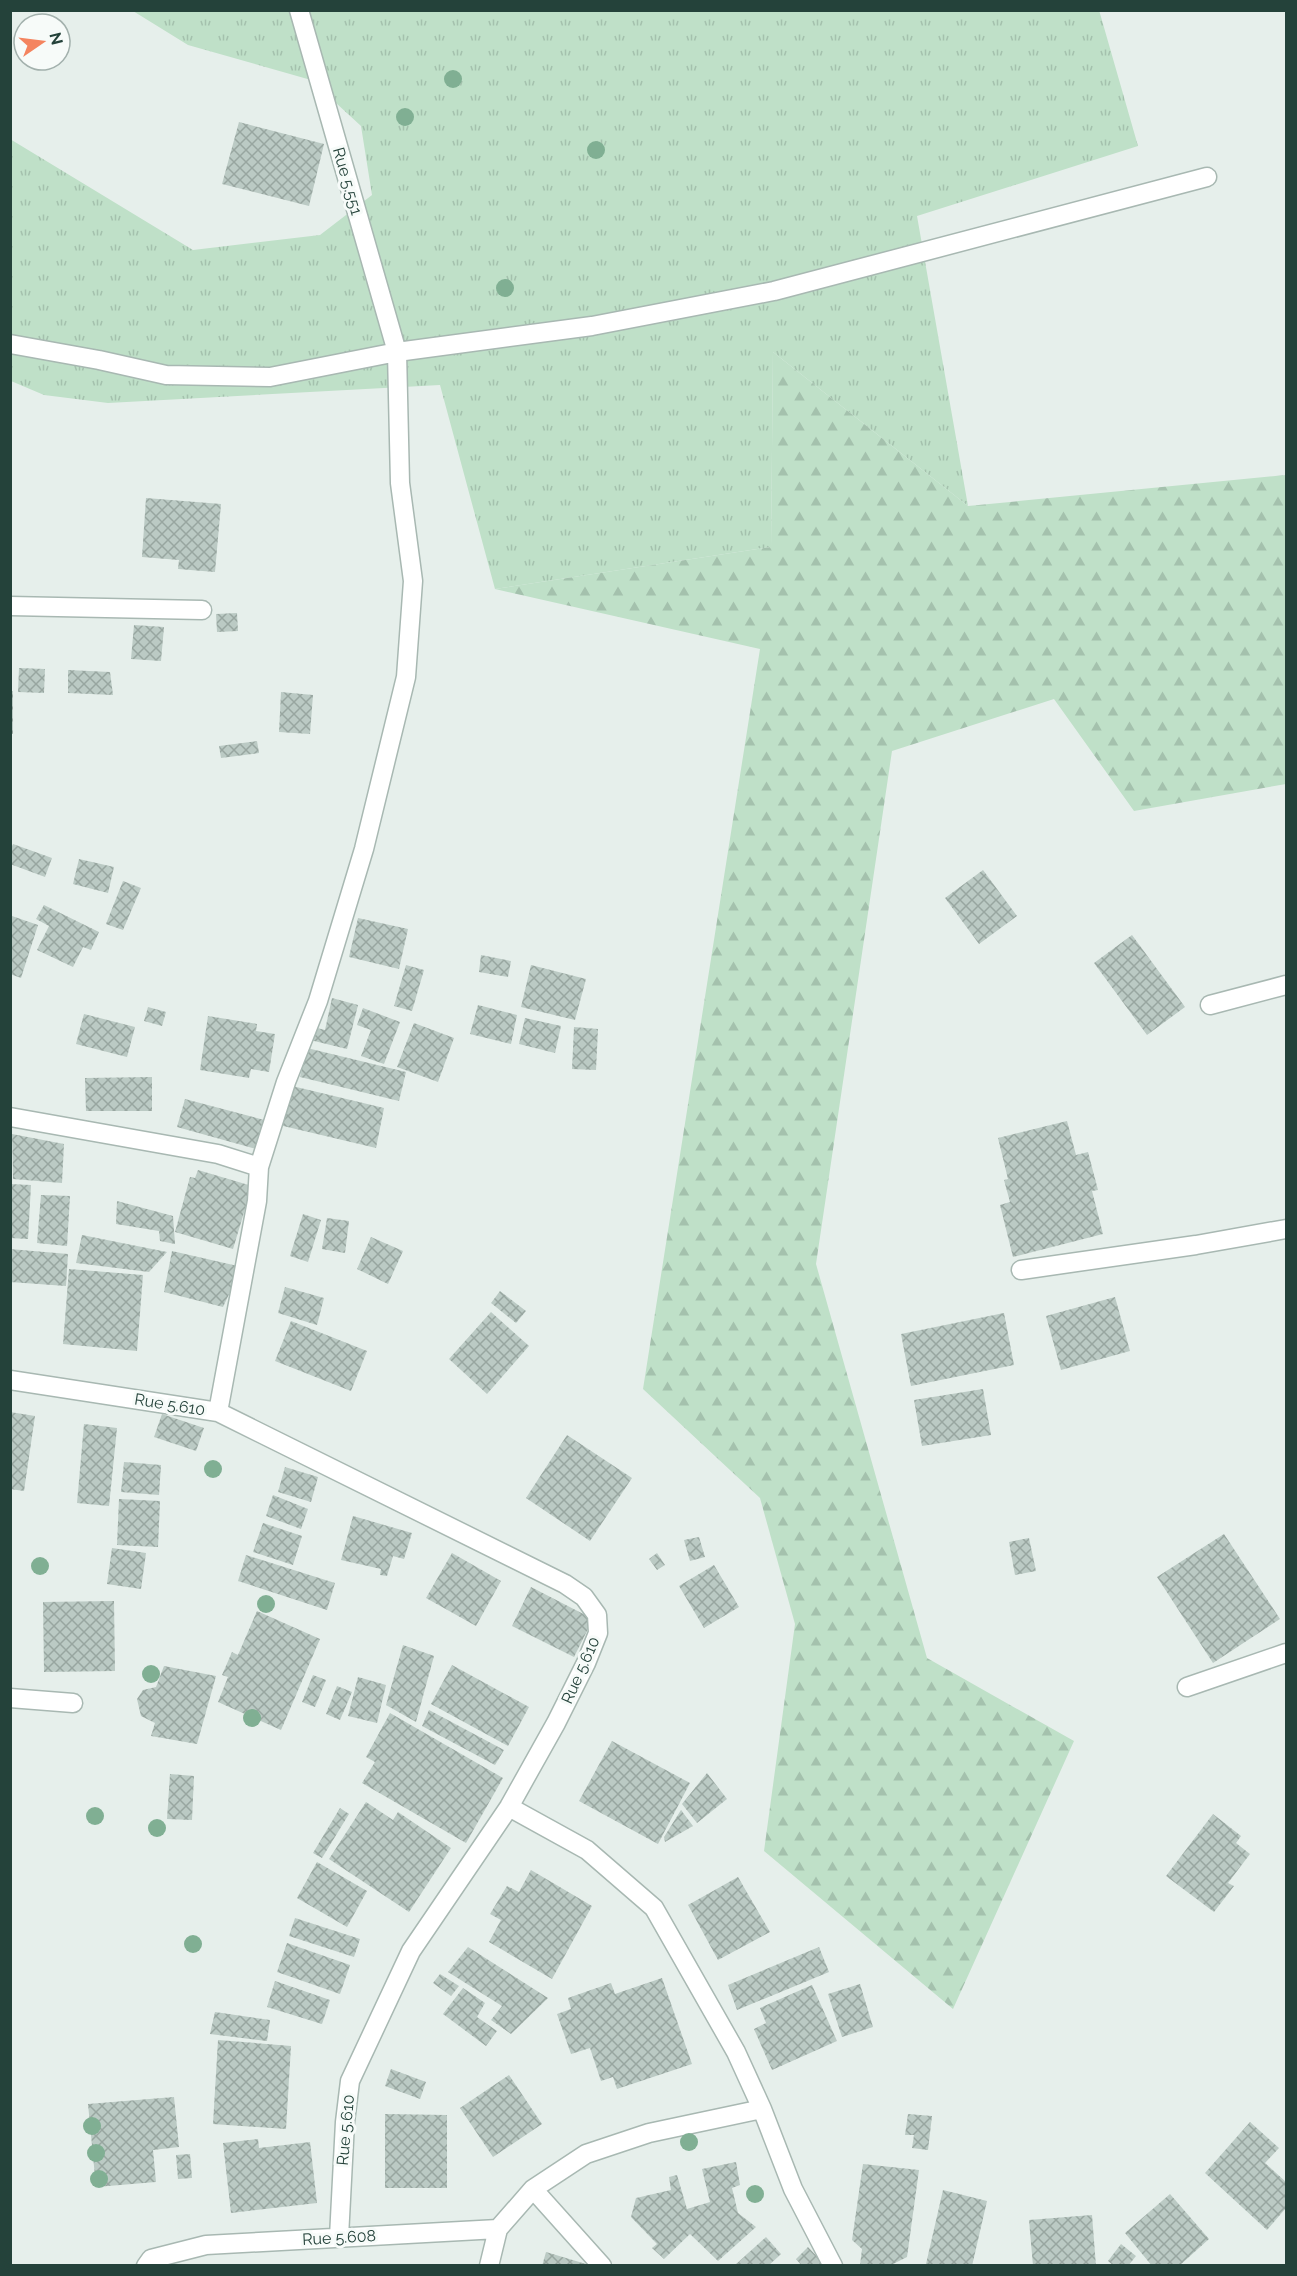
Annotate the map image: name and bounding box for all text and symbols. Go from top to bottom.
north arrow [12,12,72,72]
text: N [45,30,67,47]
street label: Rue 5.551 [329,145,366,217]
street label: Rue 5.610 [133,1390,207,1419]
street label: Rue 5.610 [557,1634,604,1707]
street label: Rue 5.610 [333,2094,358,2166]
street label: Rue 5.608 [302,2226,376,2249]

